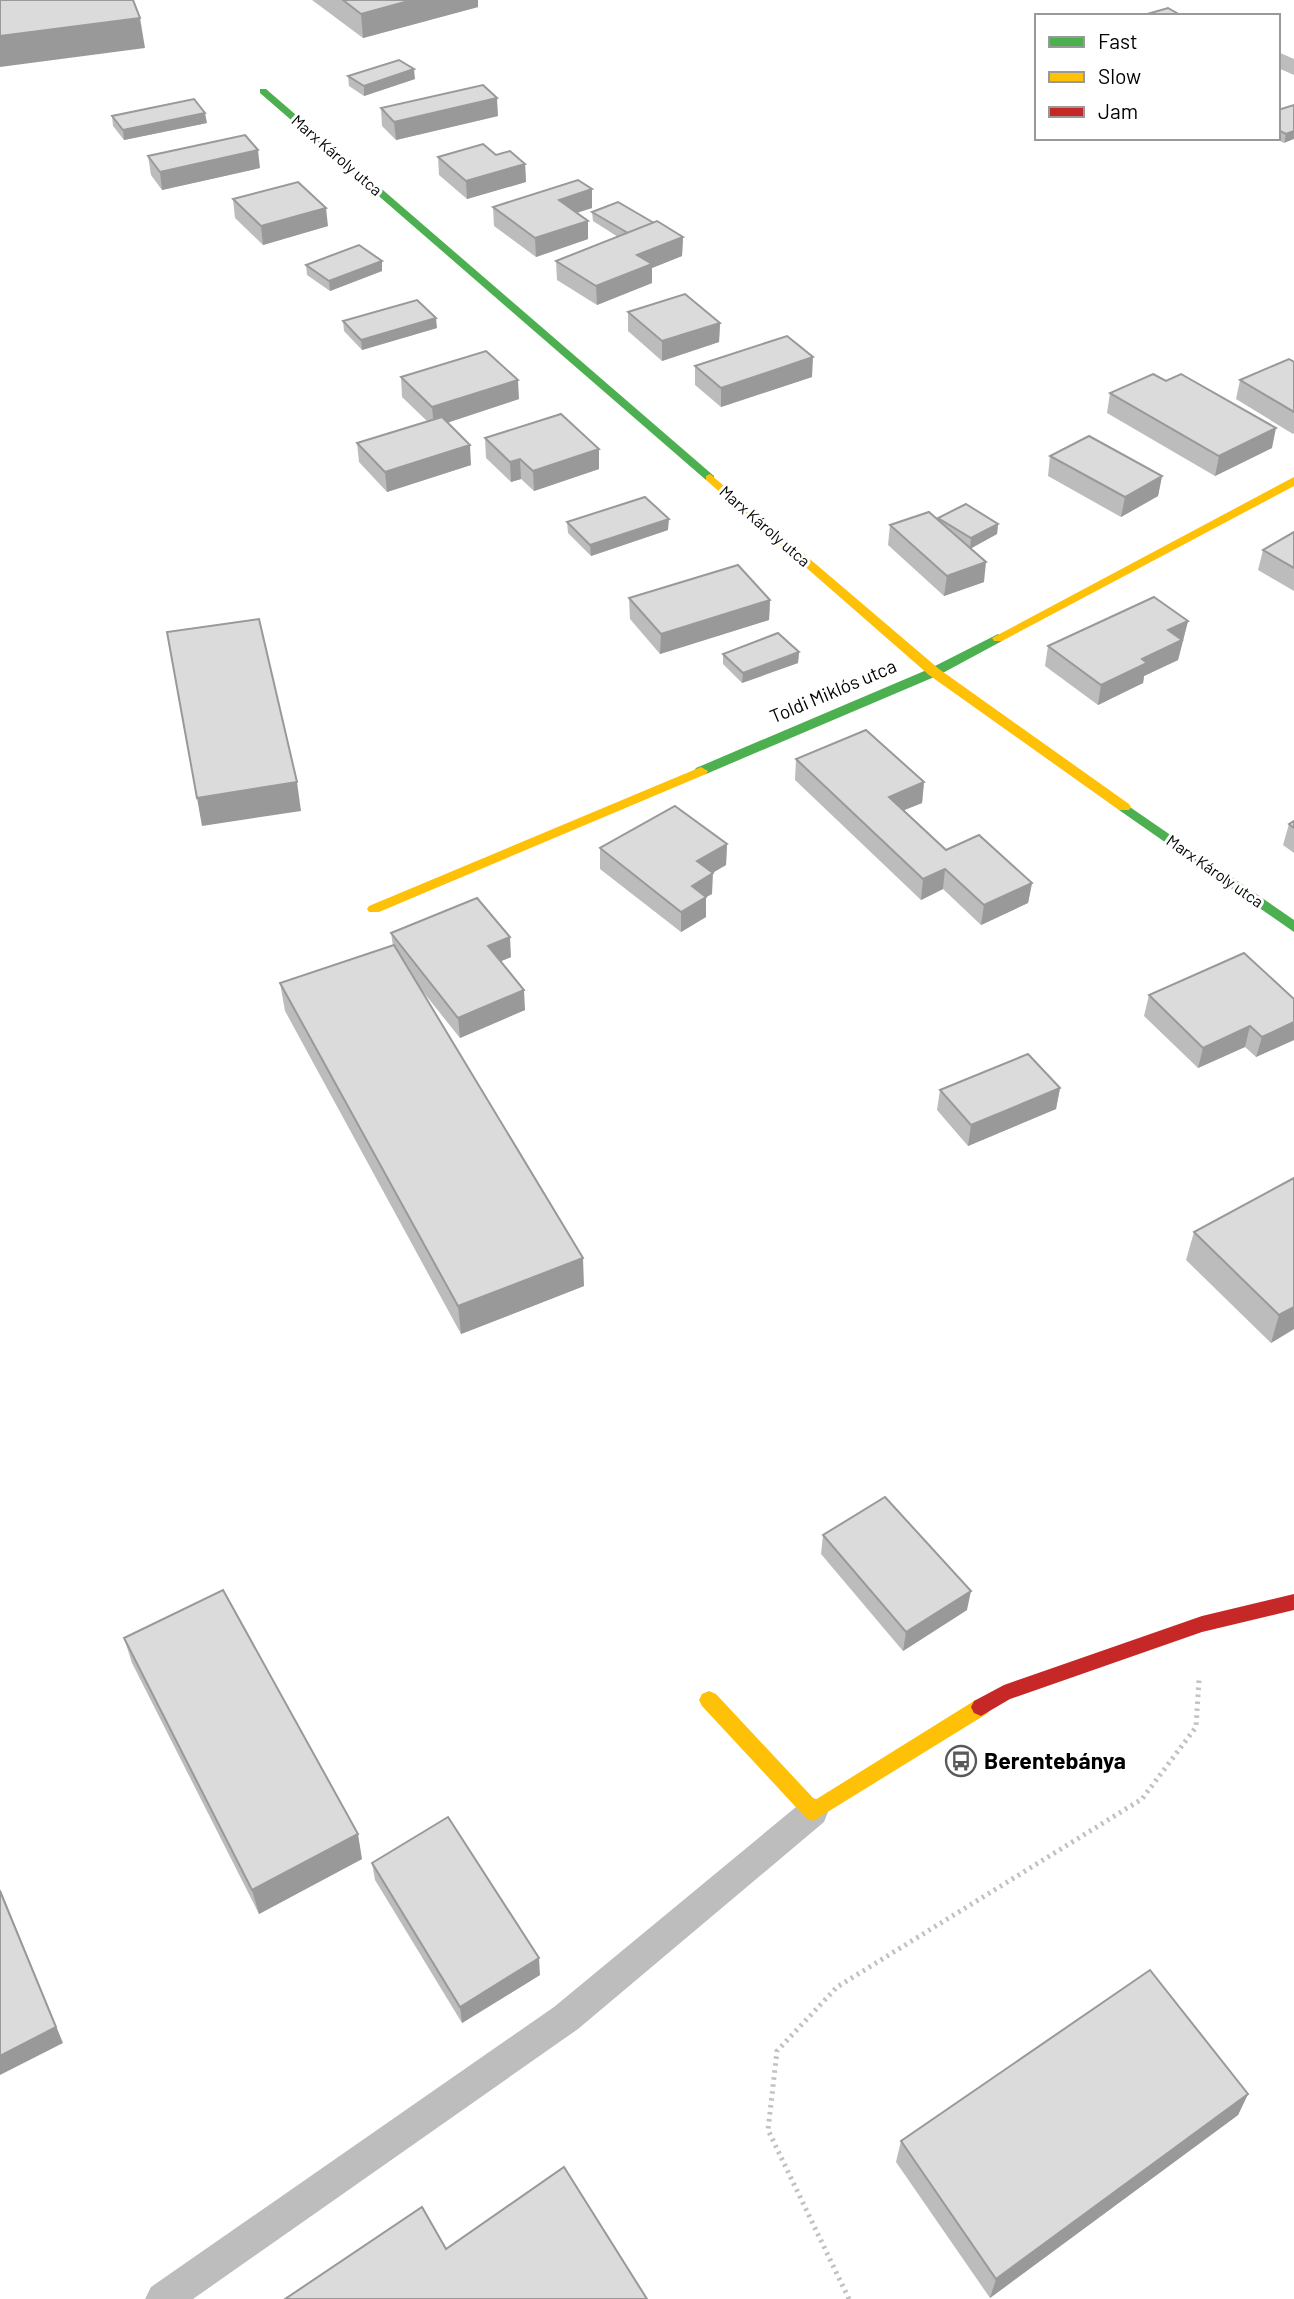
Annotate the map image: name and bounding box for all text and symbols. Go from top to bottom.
legend [1035,14,1280,140]
text: Fast [1098,28,1138,53]
text: Slow [1098,63,1141,88]
text: Jam [1098,98,1138,123]
street label: Marx Károly utca [288,110,386,199]
street label: Marx Károly utca [716,481,814,570]
street label: Toldi Miklós utca [766,654,899,728]
street label: Marx Károly utca [1163,830,1267,911]
bus stop icon: Berentebánya [944,1744,978,1778]
place label: Berentebánya [984,1746,1126,1774]

